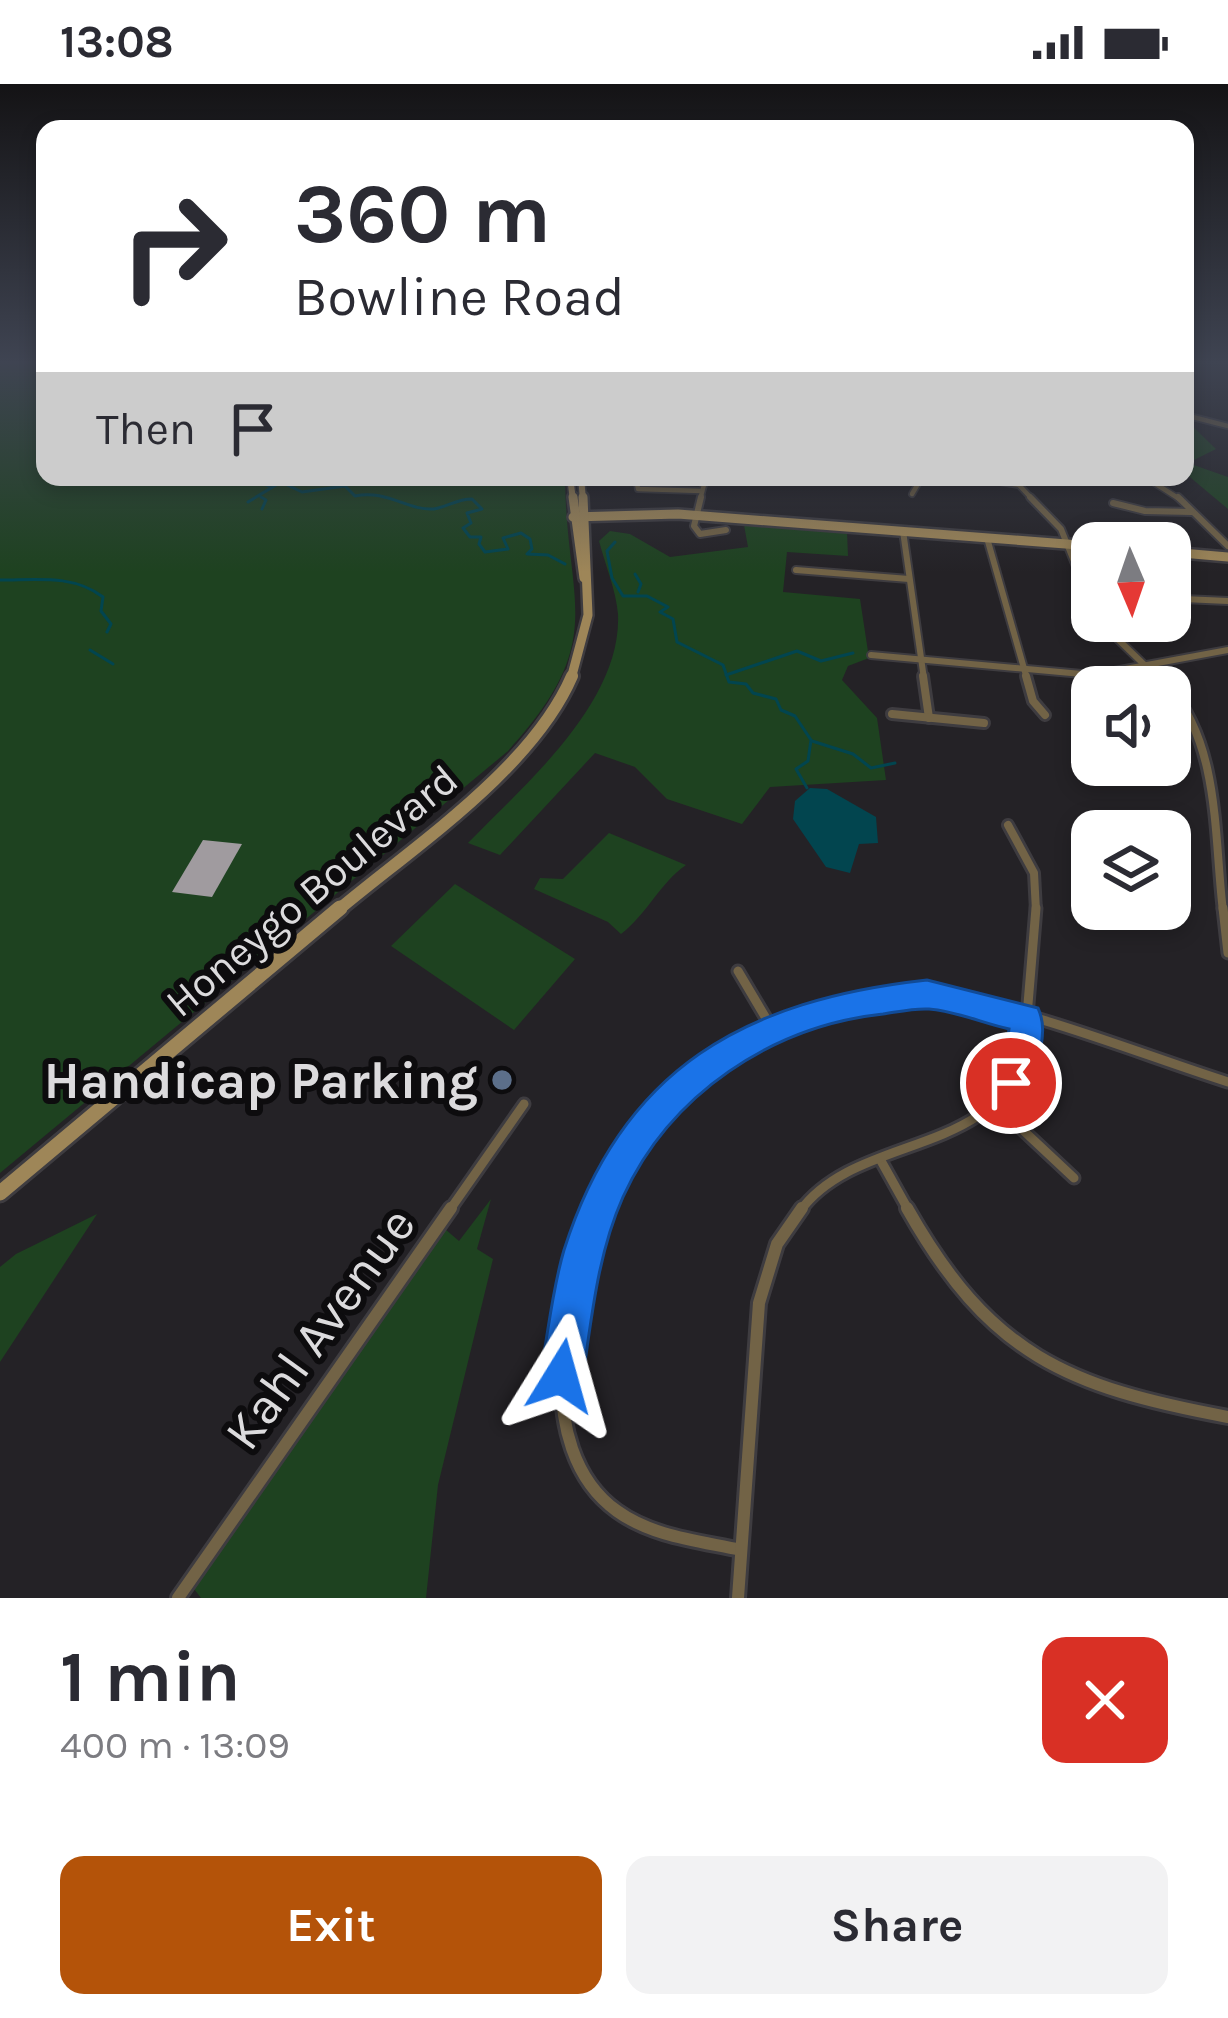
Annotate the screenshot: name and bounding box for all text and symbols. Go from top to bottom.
text: 13:08 [60,16,174,68]
text: 360 m [294,165,551,263]
icon: right [96,168,252,324]
text: Bowline Road [294,265,625,329]
icon: arrive [220,396,286,462]
text: Then [96,403,196,455]
north arrow [1071,522,1191,642]
map controls [1071,522,1191,930]
button: sound [1071,666,1191,786]
street label: Honeygo Boulevard [155,754,468,1028]
button: layers [1071,810,1191,930]
pin [960,1032,1062,1134]
icon: arrive [978,1050,1044,1116]
place label: Handicap Parking [44,1051,478,1111]
marker: Handicap Parking [489,1067,515,1093]
street label: Kahl Avenue [212,1196,428,1461]
position arrow [498,1313,624,1439]
text: 1 min [60,1635,241,1719]
button: close [1042,1637,1168,1763]
text: 400 m · 13:09 [60,1722,290,1768]
button: Exit [60,1856,602,1994]
button: Share [626,1856,1168,1994]

